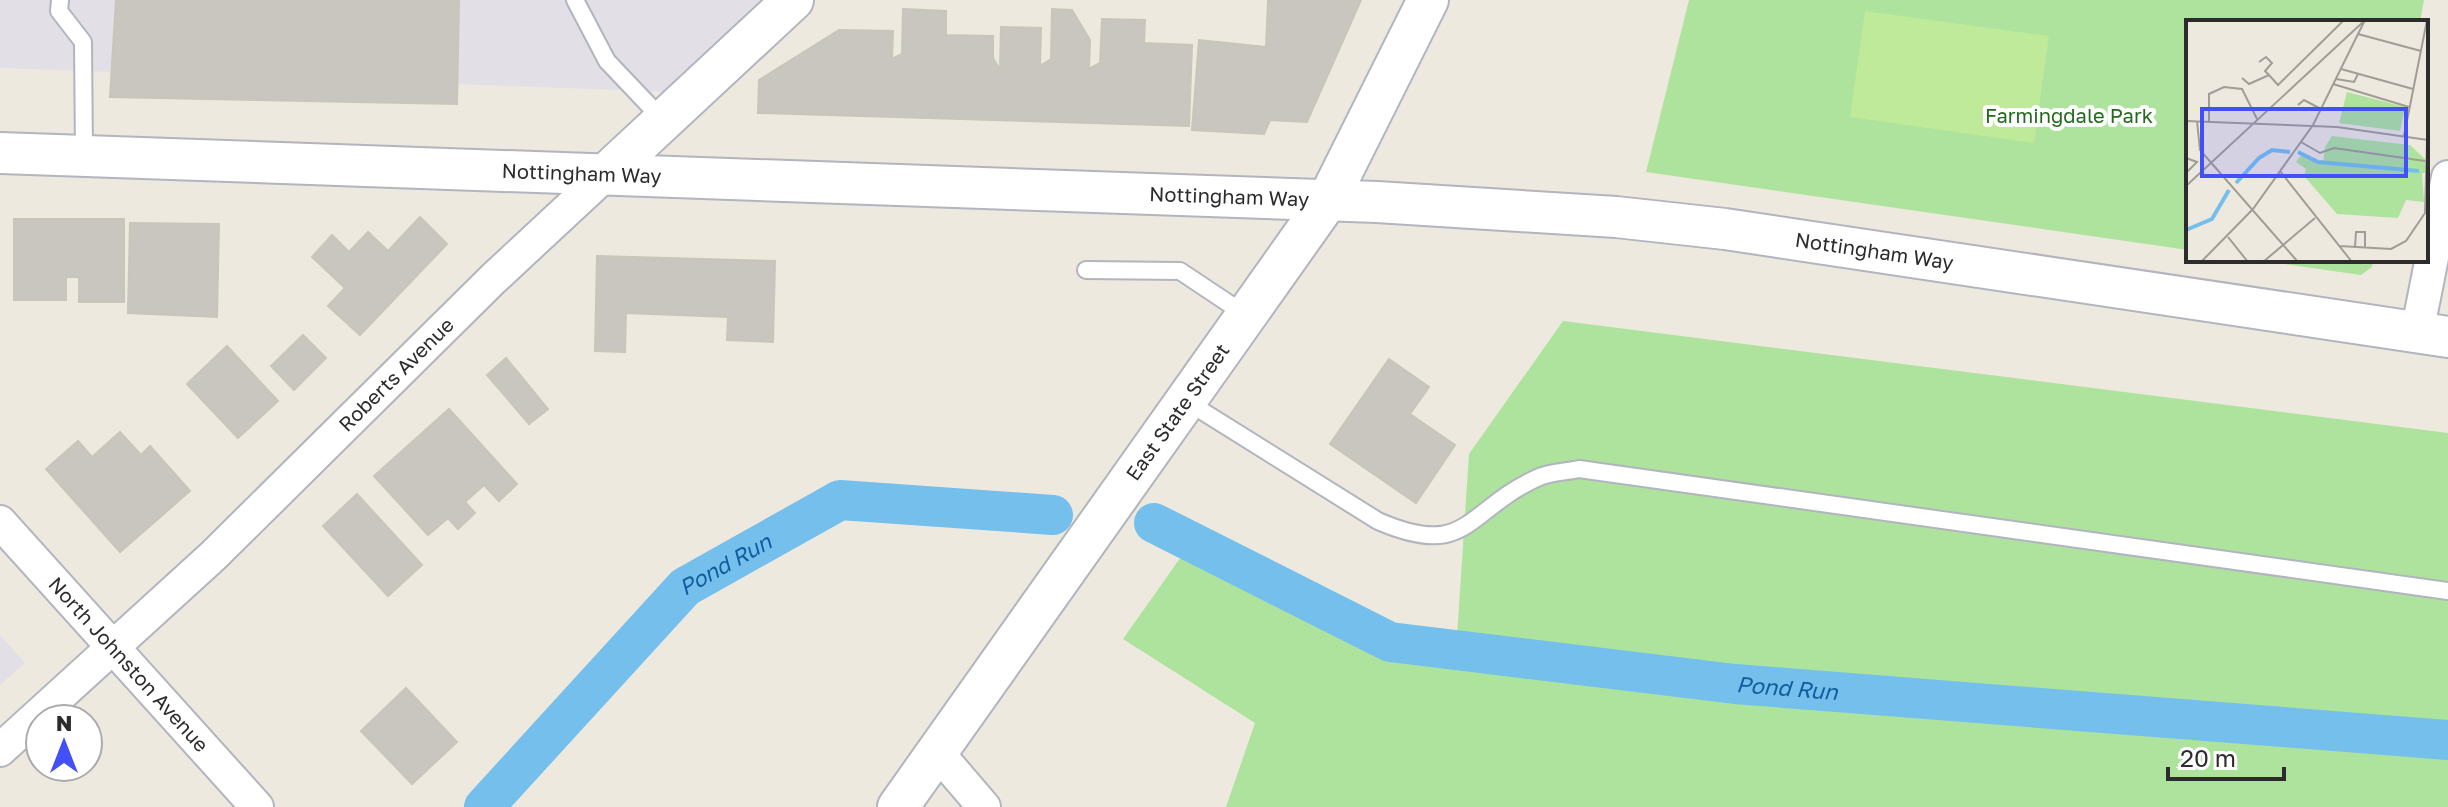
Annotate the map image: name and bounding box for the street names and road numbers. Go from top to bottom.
street label: Nottingham Way [501,158,662,188]
street label: Nottingham Way [1149,181,1310,211]
street label: Nottingham Way [1794,227,1955,274]
street label: Roberts Avenue [333,312,458,436]
street label: East State Street [1120,338,1234,485]
street label: North Johnston Avenue [43,573,213,757]

